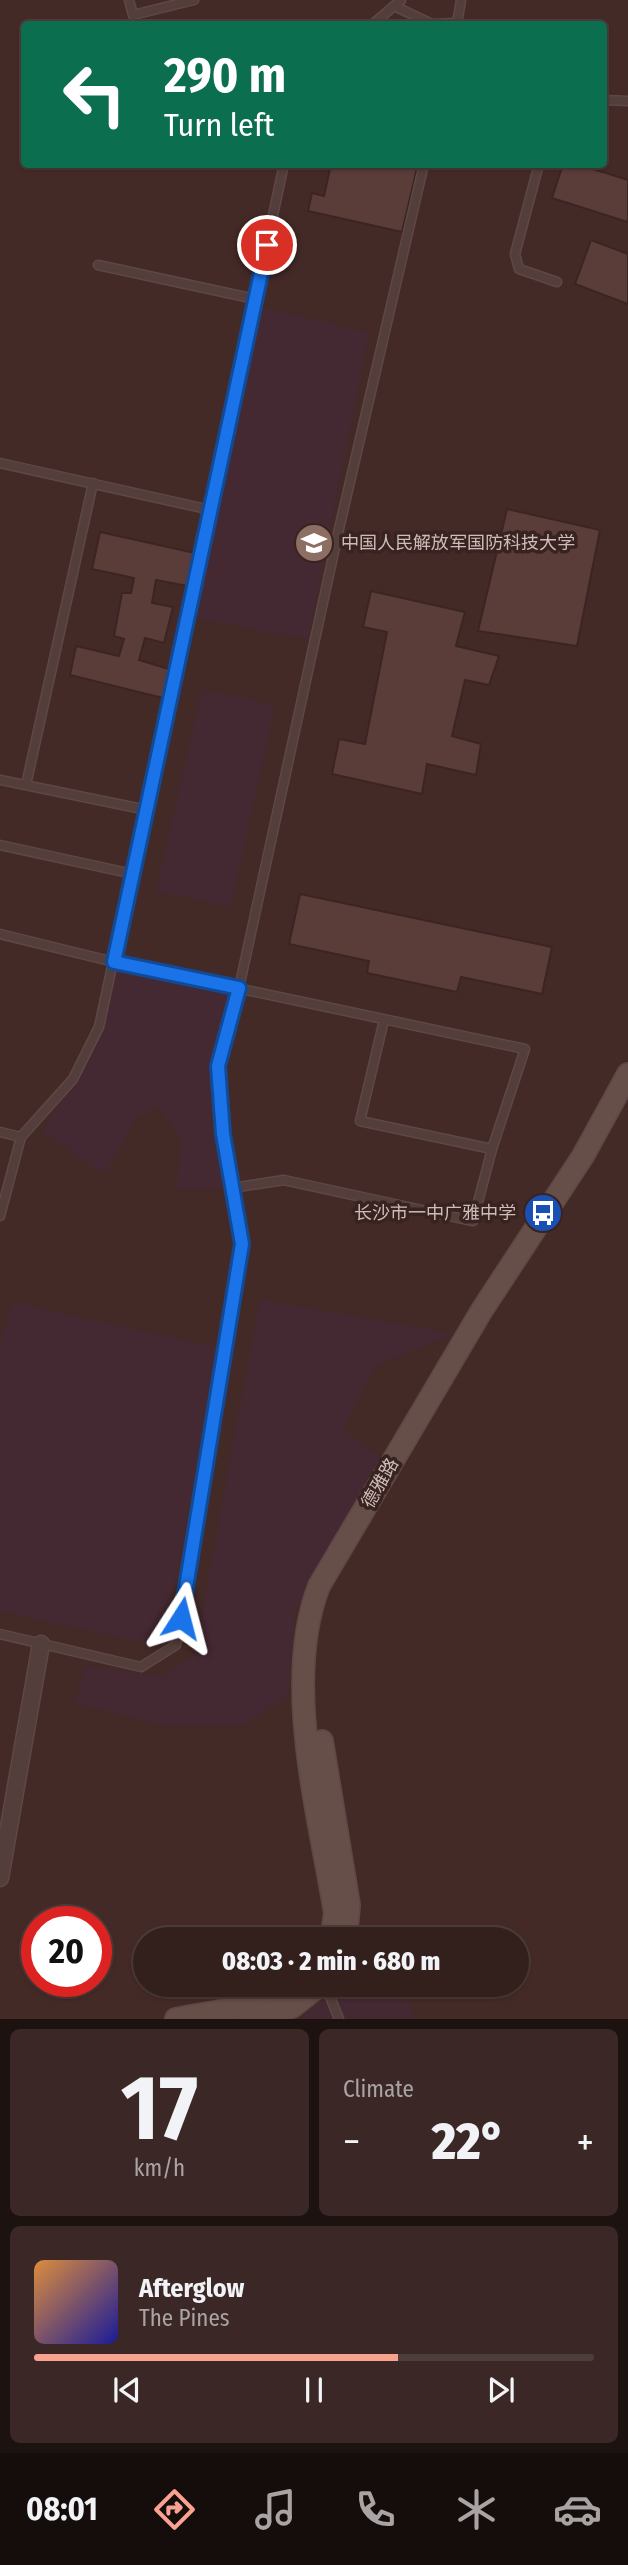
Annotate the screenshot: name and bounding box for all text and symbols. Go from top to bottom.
text: 290 m [164,46,286,105]
icon: left [49,49,140,140]
text: Turn left [164,106,274,144]
pin [237,215,297,275]
icon: arrive [248,226,286,264]
school or university icon: 中国人民解放军国防科技大学 [293,522,335,564]
place label: 中国人民解放军国防科技大学 [341,532,575,554]
bus stop icon: 长沙市一中广雅中学 [522,1192,564,1234]
place label: 长沙市一中广雅中学 [354,1202,516,1224]
street label: 德雅路 [357,1454,403,1512]
position arrow [144,1581,218,1655]
speed limit sign: 20 [21,1906,112,1997]
text: 08:03 · 2 min · 680 m [222,1946,440,1977]
text: 17 [121,2054,198,2163]
text: Climate [343,2075,414,2103]
text: 22° [432,2110,505,2173]
text: − [343,2119,360,2165]
text: + [577,2119,594,2165]
text: km/h [134,2154,185,2182]
text: Afterglow [139,2273,244,2304]
text: The Pines [139,2304,230,2332]
icon: previous [108,2371,146,2409]
icon: pause [295,2371,333,2409]
icon: next [482,2371,520,2409]
icon: directions [150,2485,199,2534]
icon: music [251,2485,300,2534]
icon: phone [351,2485,400,2534]
icon: climate [452,2485,501,2534]
icon: car [553,2485,602,2534]
text: 08:01 [26,2490,98,2528]

